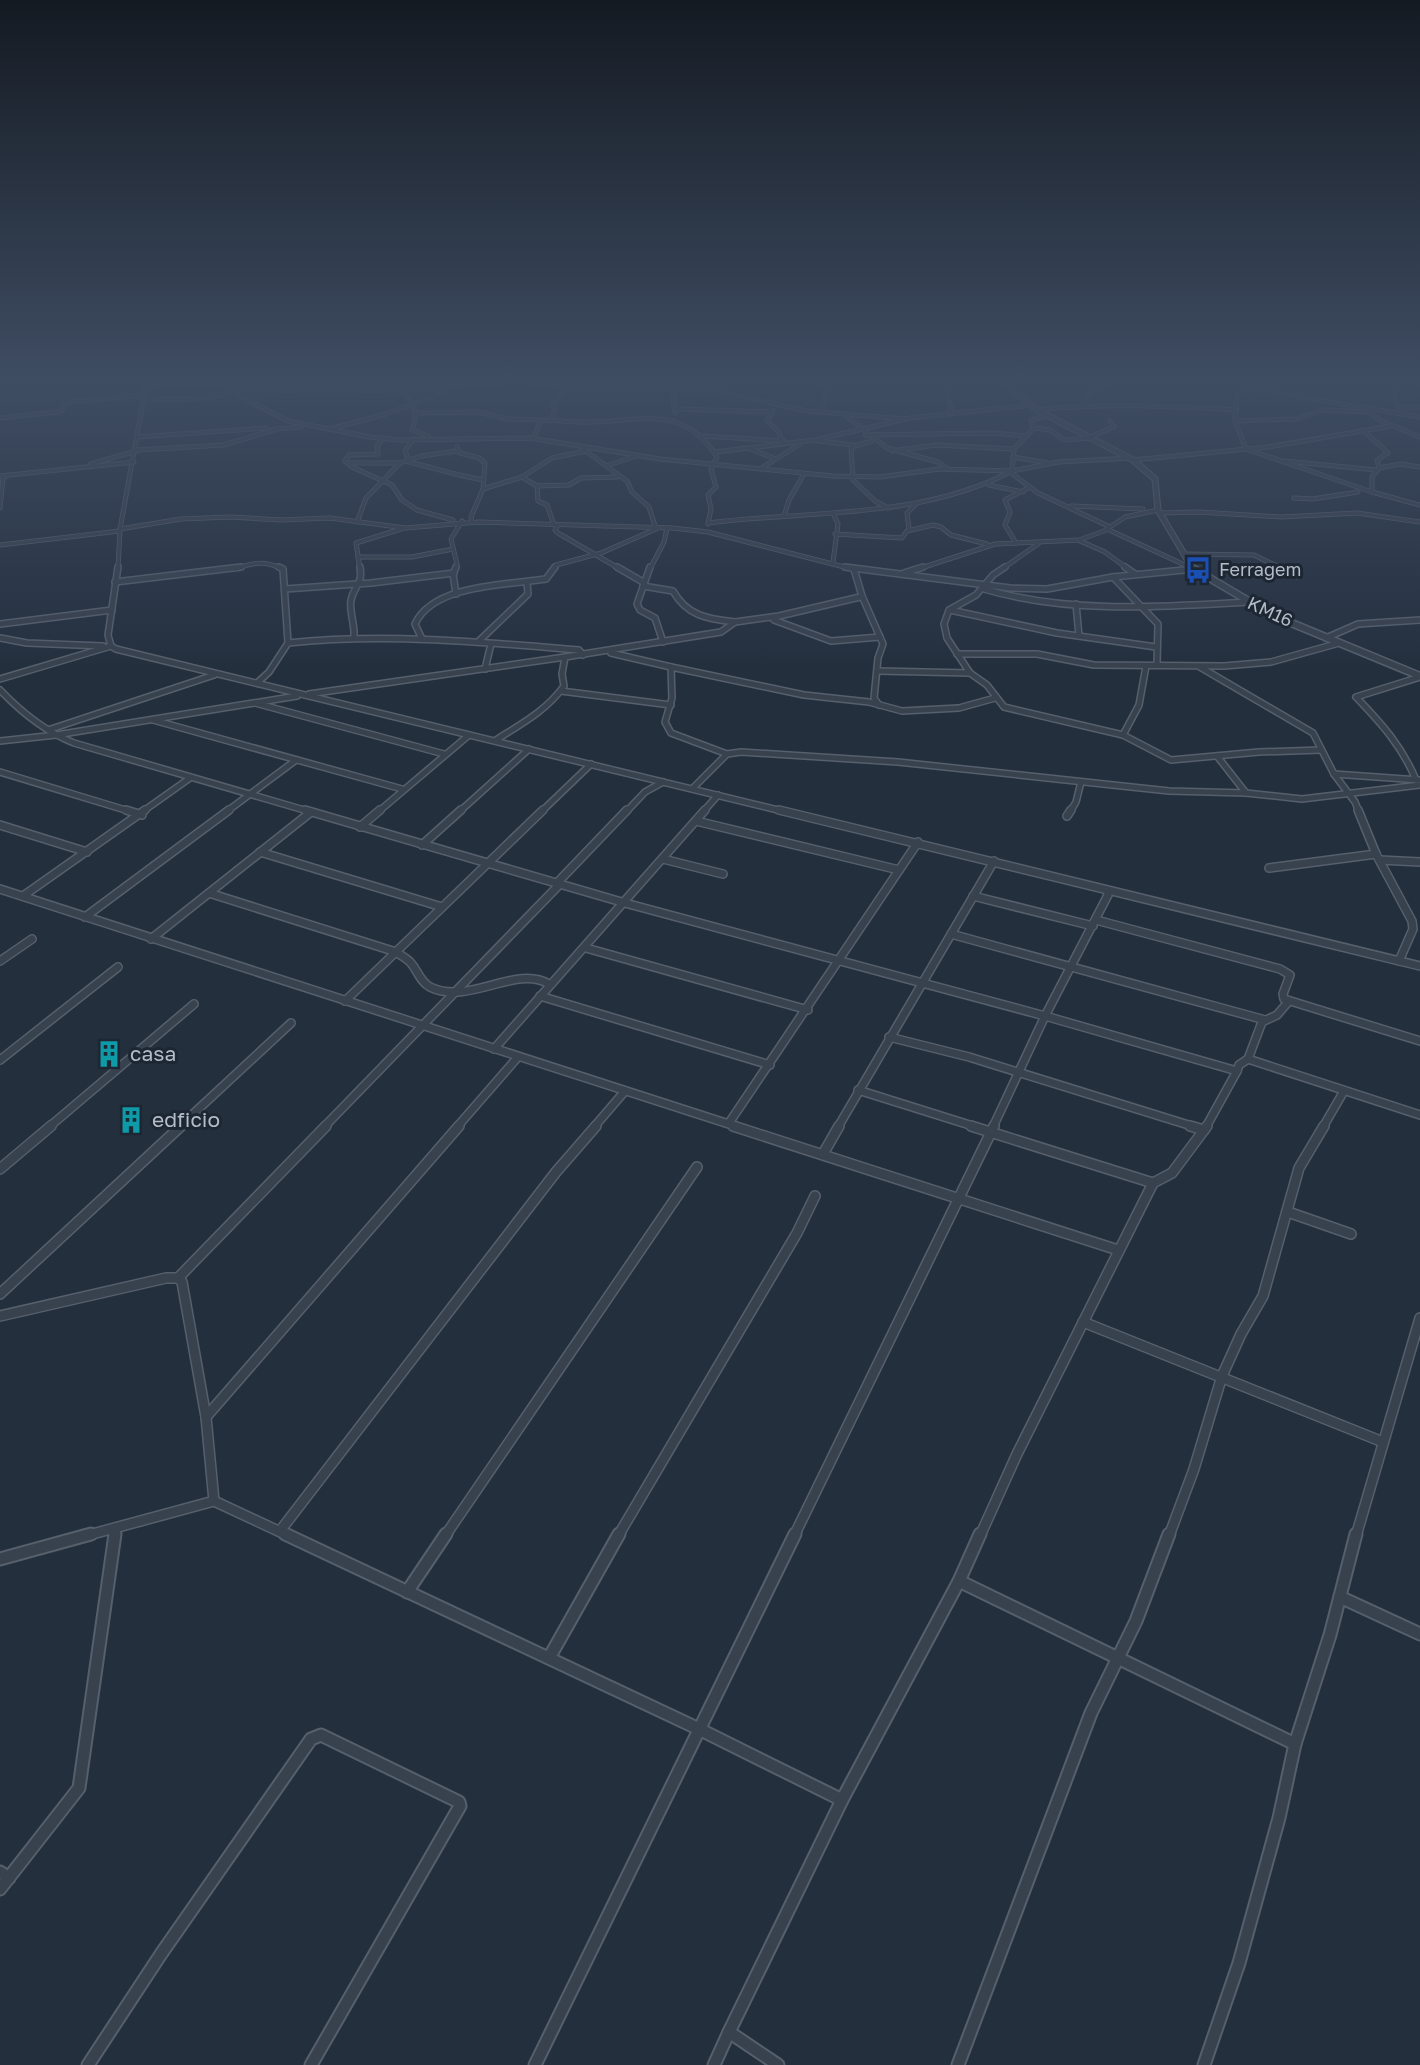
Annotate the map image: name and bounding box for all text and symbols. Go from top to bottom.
bus stop icon: Ferragem [1183,555,1213,585]
place label: Ferragem [1219,558,1301,580]
street label: KM16 [1244,591,1297,631]
building icon: casa [94,1039,124,1069]
place label: casa [130,1040,176,1066]
building icon: edficio [116,1105,146,1135]
place label: edficio [152,1106,220,1132]

